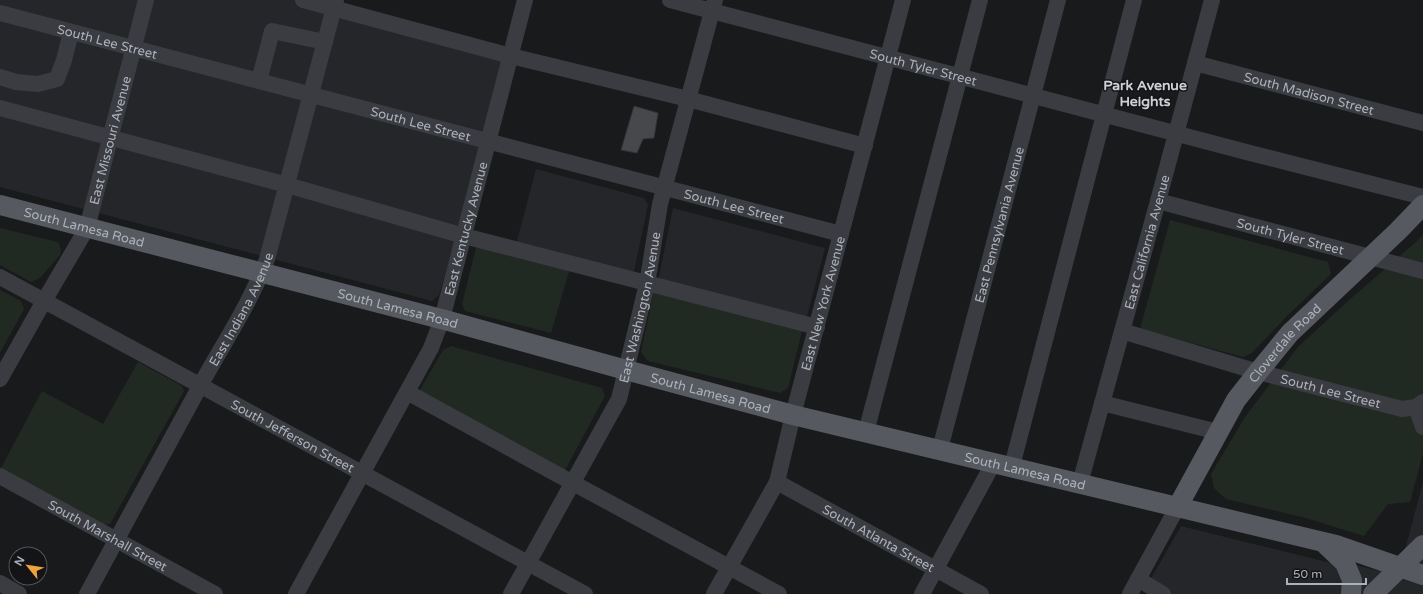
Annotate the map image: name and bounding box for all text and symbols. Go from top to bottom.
street label: South Lee Street [55,21,159,63]
street label: South Tyler Street [868,46,978,90]
street label: South Madison Street [1242,69,1376,119]
street label: East Missouri Avenue [86,74,135,206]
district label: Park Avenue Heights [1103,77,1187,110]
street label: South Lee Street [369,104,472,145]
street label: East Pennsylvania Avenue [972,145,1028,305]
street label: East Kentucky Avenue [441,160,492,298]
street label: East California Avenue [1121,173,1174,311]
street label: South Lee Street [682,186,786,228]
street label: South Lamesa Road [22,204,146,251]
street label: South Tyler Street [1235,215,1346,259]
street label: East Washington Avenue [616,231,664,385]
street label: East New York Avenue [798,234,849,373]
street label: East Indiana Avenue [206,251,277,369]
street label: South Lamesa Road [336,286,460,332]
street label: Cloverdale Road [1246,301,1325,386]
street label: South Lamesa Road [648,370,772,418]
street label: South Lee Street [1279,371,1382,412]
street label: South Jefferson Street [228,397,357,477]
street label: South Lamesa Road [963,449,1087,494]
street label: South Marshall Street [45,497,170,575]
street label: South Atlanta Street [819,501,937,576]
north arrow [8,546,48,586]
text: N [12,554,28,568]
scale bar [1287,560,1366,586]
text: 50 m [1293,567,1322,581]

